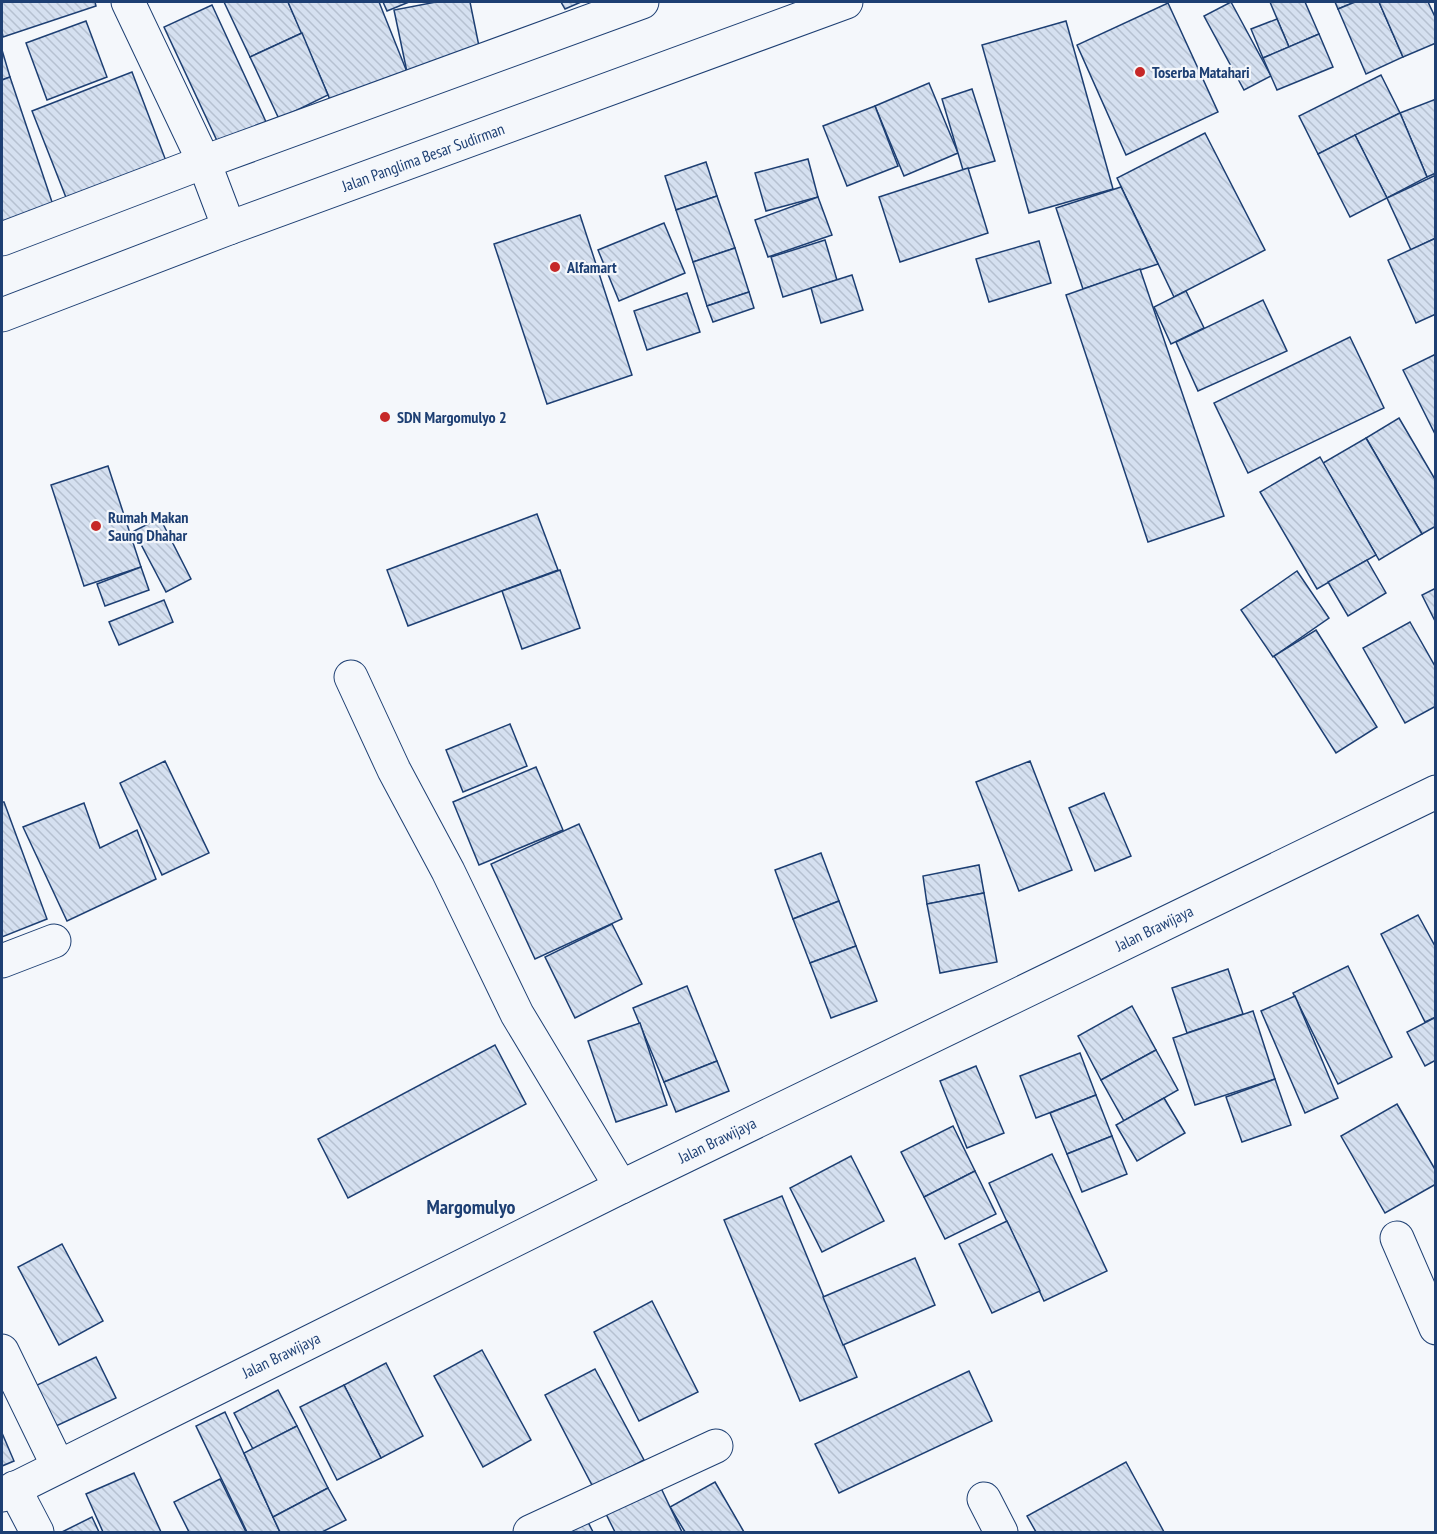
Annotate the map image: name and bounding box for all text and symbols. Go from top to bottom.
place label: Toserba Matahari [1152,62,1250,82]
marker: Toserba Matahari [1133,65,1147,79]
street label: Jalan Panglima Besar Sudirman [338,118,507,196]
place label: Alfamart [566,257,617,277]
marker: Alfamart [548,260,562,274]
place label: SDN Margomulyo 2 [397,407,507,427]
marker: SDN Margomulyo 2 [378,410,392,424]
place label: Rumah Makan Saung Dhahar [108,507,188,545]
marker: Rumah Makan Saung Dhahar [89,519,103,533]
street label: Jalan Brawijaya [1111,901,1196,956]
street label: Jalan Brawijaya [674,1113,759,1168]
district label: Margomulyo [427,1194,516,1220]
street label: Jalan Brawijaya [238,1328,323,1383]

